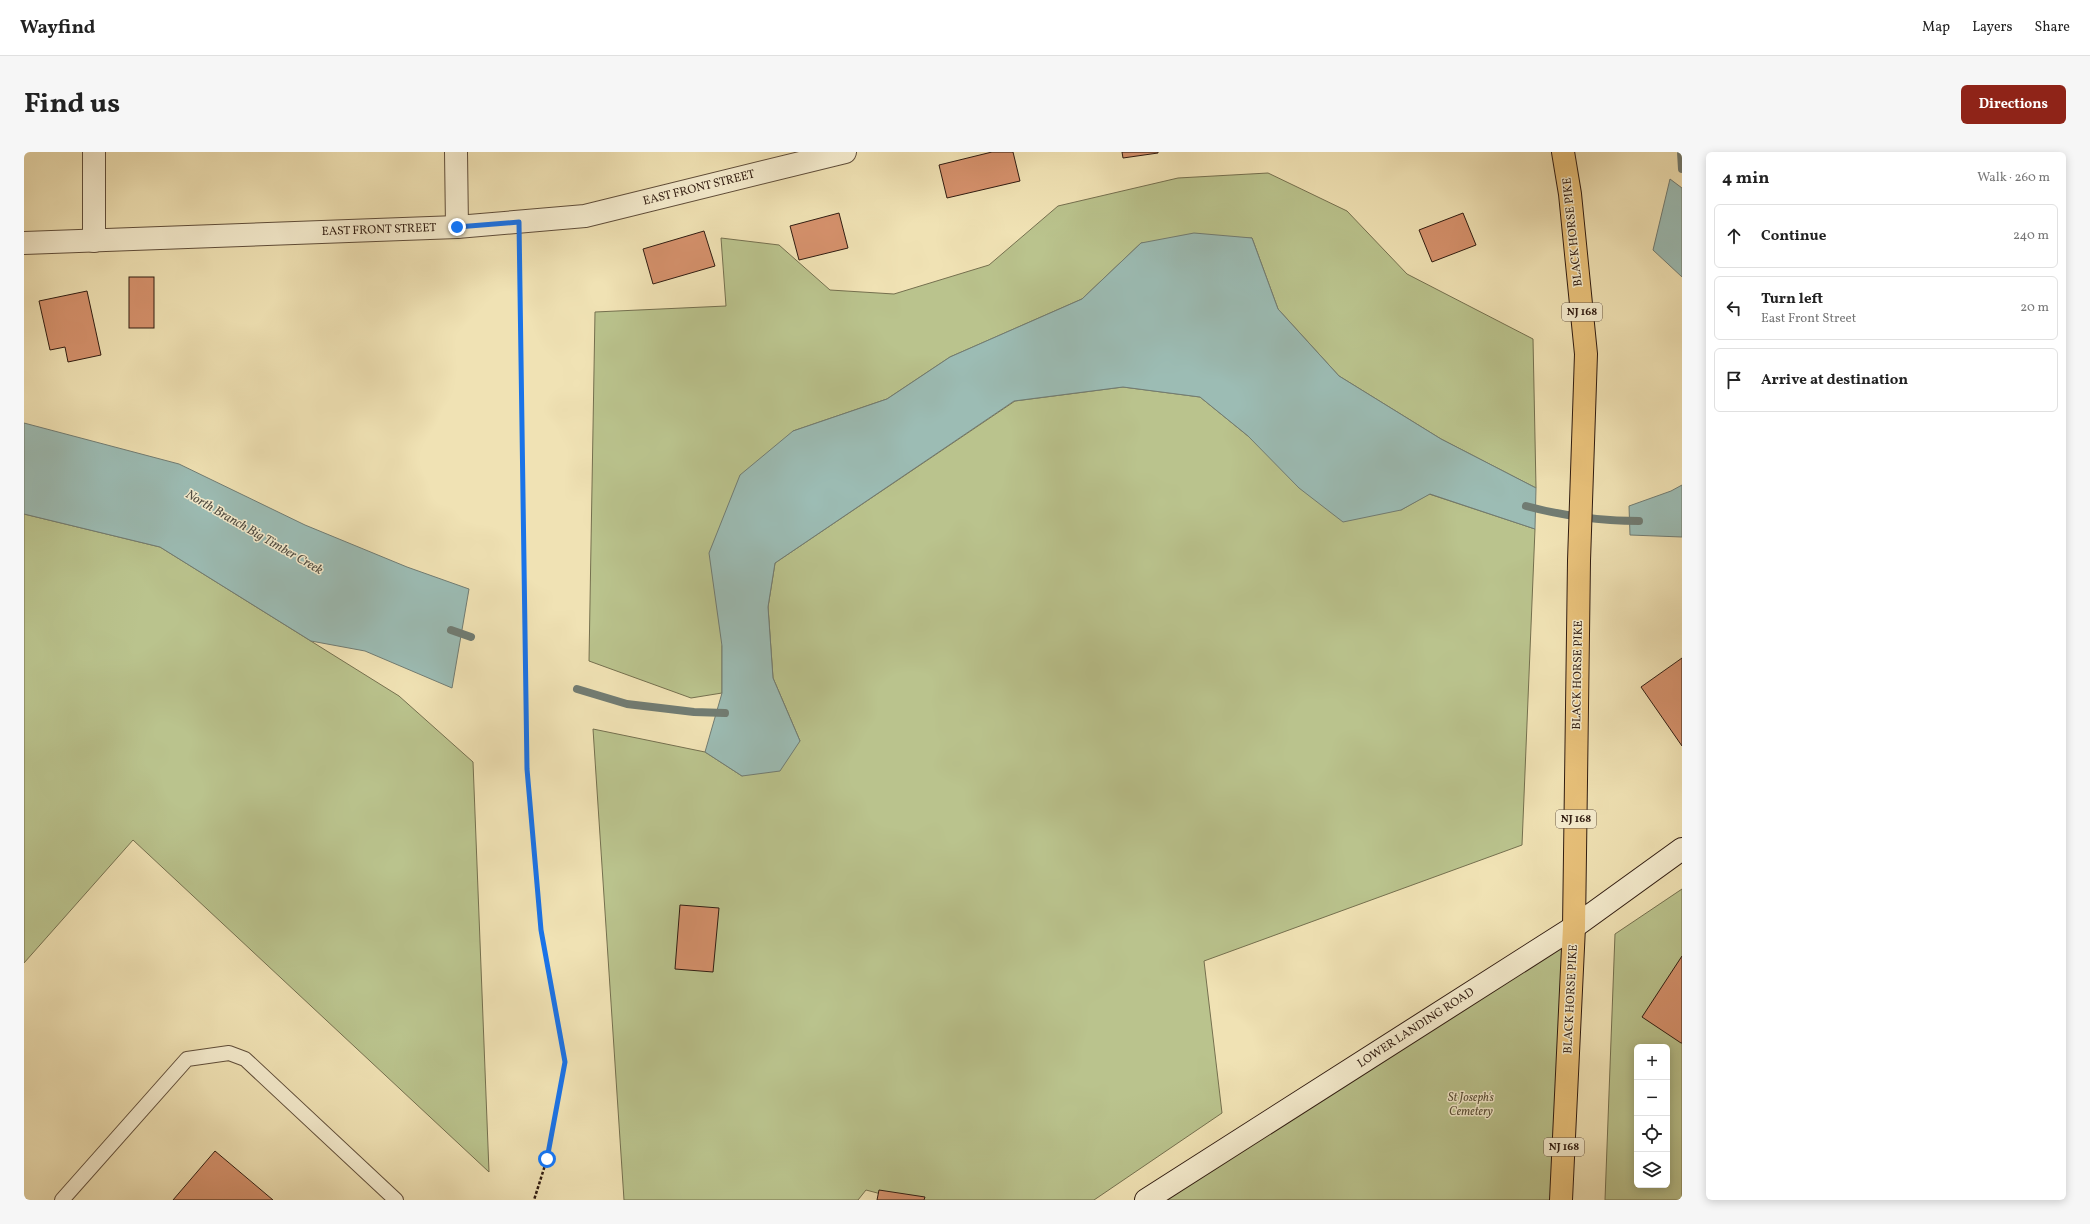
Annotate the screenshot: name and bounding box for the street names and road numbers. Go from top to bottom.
street label: EAST FRONT STREET [641,166,757,210]
street label: BLACK HORSE PIKE [1559,177,1587,287]
street label: EAST FRONT STREET [321,220,437,240]
road number: NJ 168 [1562,303,1602,321]
street label: BLACK HORSE PIKE [1569,620,1587,730]
road number: NJ 168 [1556,810,1596,828]
street label: BLACK HORSE PIKE [1560,944,1582,1054]
street label: LOWER LANDING ROAD [1354,984,1478,1072]
road number: NJ 168 [1544,1138,1584,1156]

